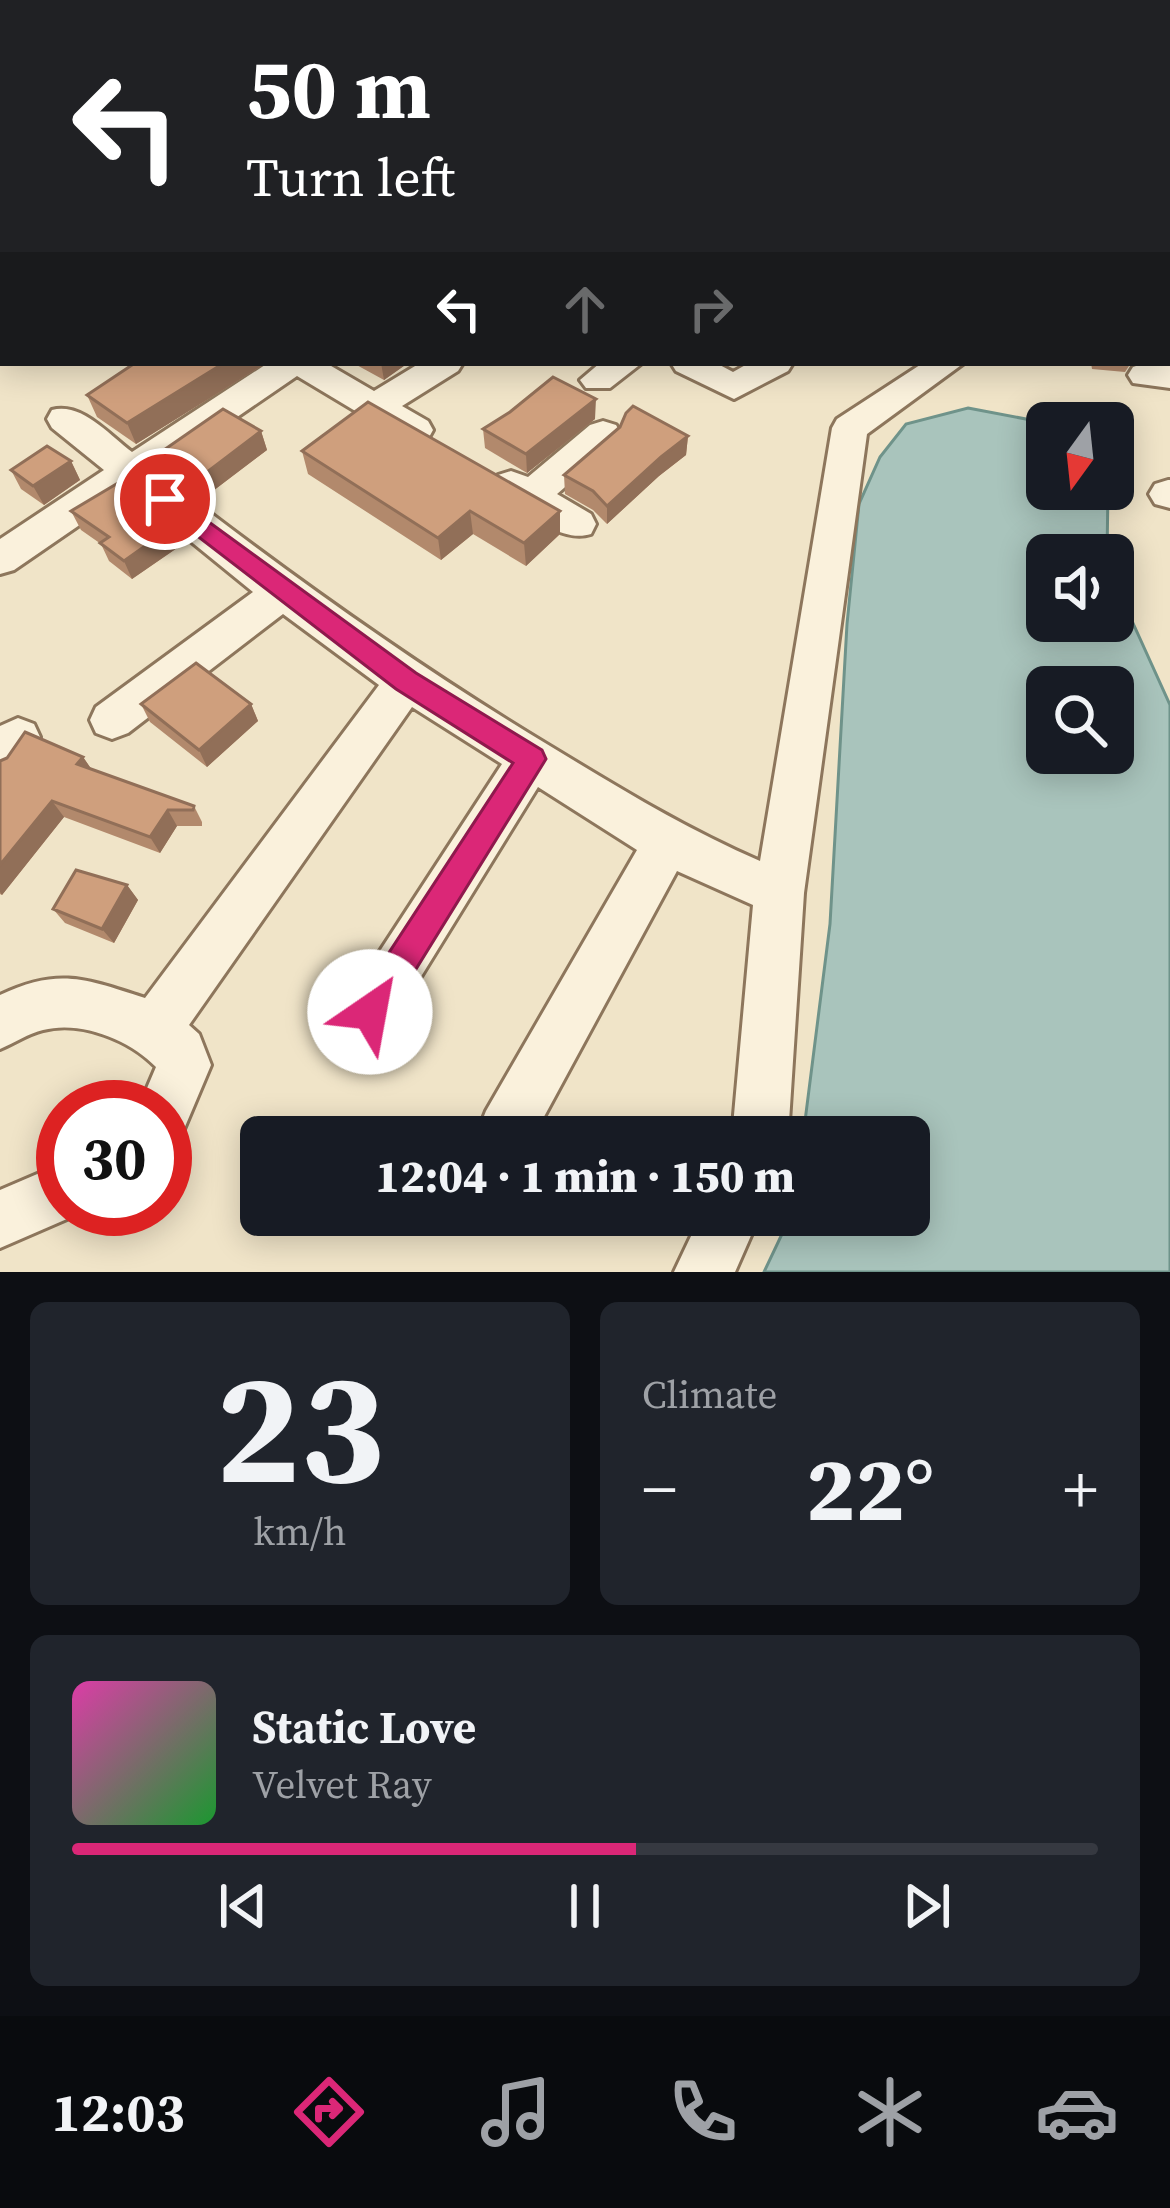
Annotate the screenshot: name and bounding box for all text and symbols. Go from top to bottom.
text: 50 m [246,31,431,146]
icon: left [48,48,204,204]
text: Turn left [246,140,455,214]
icon: left [426,276,492,342]
icon: ahead [552,276,618,342]
icon: right [678,276,744,342]
north arrow [1026,402,1134,510]
map controls [1026,402,1134,774]
pin [114,448,216,550]
icon: arrive [132,466,198,532]
button: sound [1026,534,1134,642]
button: search [1026,666,1134,774]
position arrow [307,949,433,1075]
speed limit sign: 30 [36,1080,192,1236]
text: 12:04 · 1 min · 150 m [375,1145,795,1207]
text: 23 [215,1320,385,1534]
text: Climate [642,1368,777,1421]
text: 22° [806,1427,934,1550]
text: − [642,1444,677,1534]
text: + [1063,1444,1098,1534]
text: km/h [254,1505,346,1558]
text: Static Love [252,1696,476,1758]
text: Velvet Ray [252,1758,432,1811]
icon: previous [210,1873,276,1939]
icon: pause [552,1873,618,1939]
icon: next [894,1873,960,1939]
icon: directions [287,2070,371,2154]
icon: music [474,2070,558,2154]
icon: phone [661,2070,745,2154]
icon: climate [848,2070,932,2154]
icon: car [1035,2070,1119,2154]
text: 12:03 [51,2075,185,2149]

